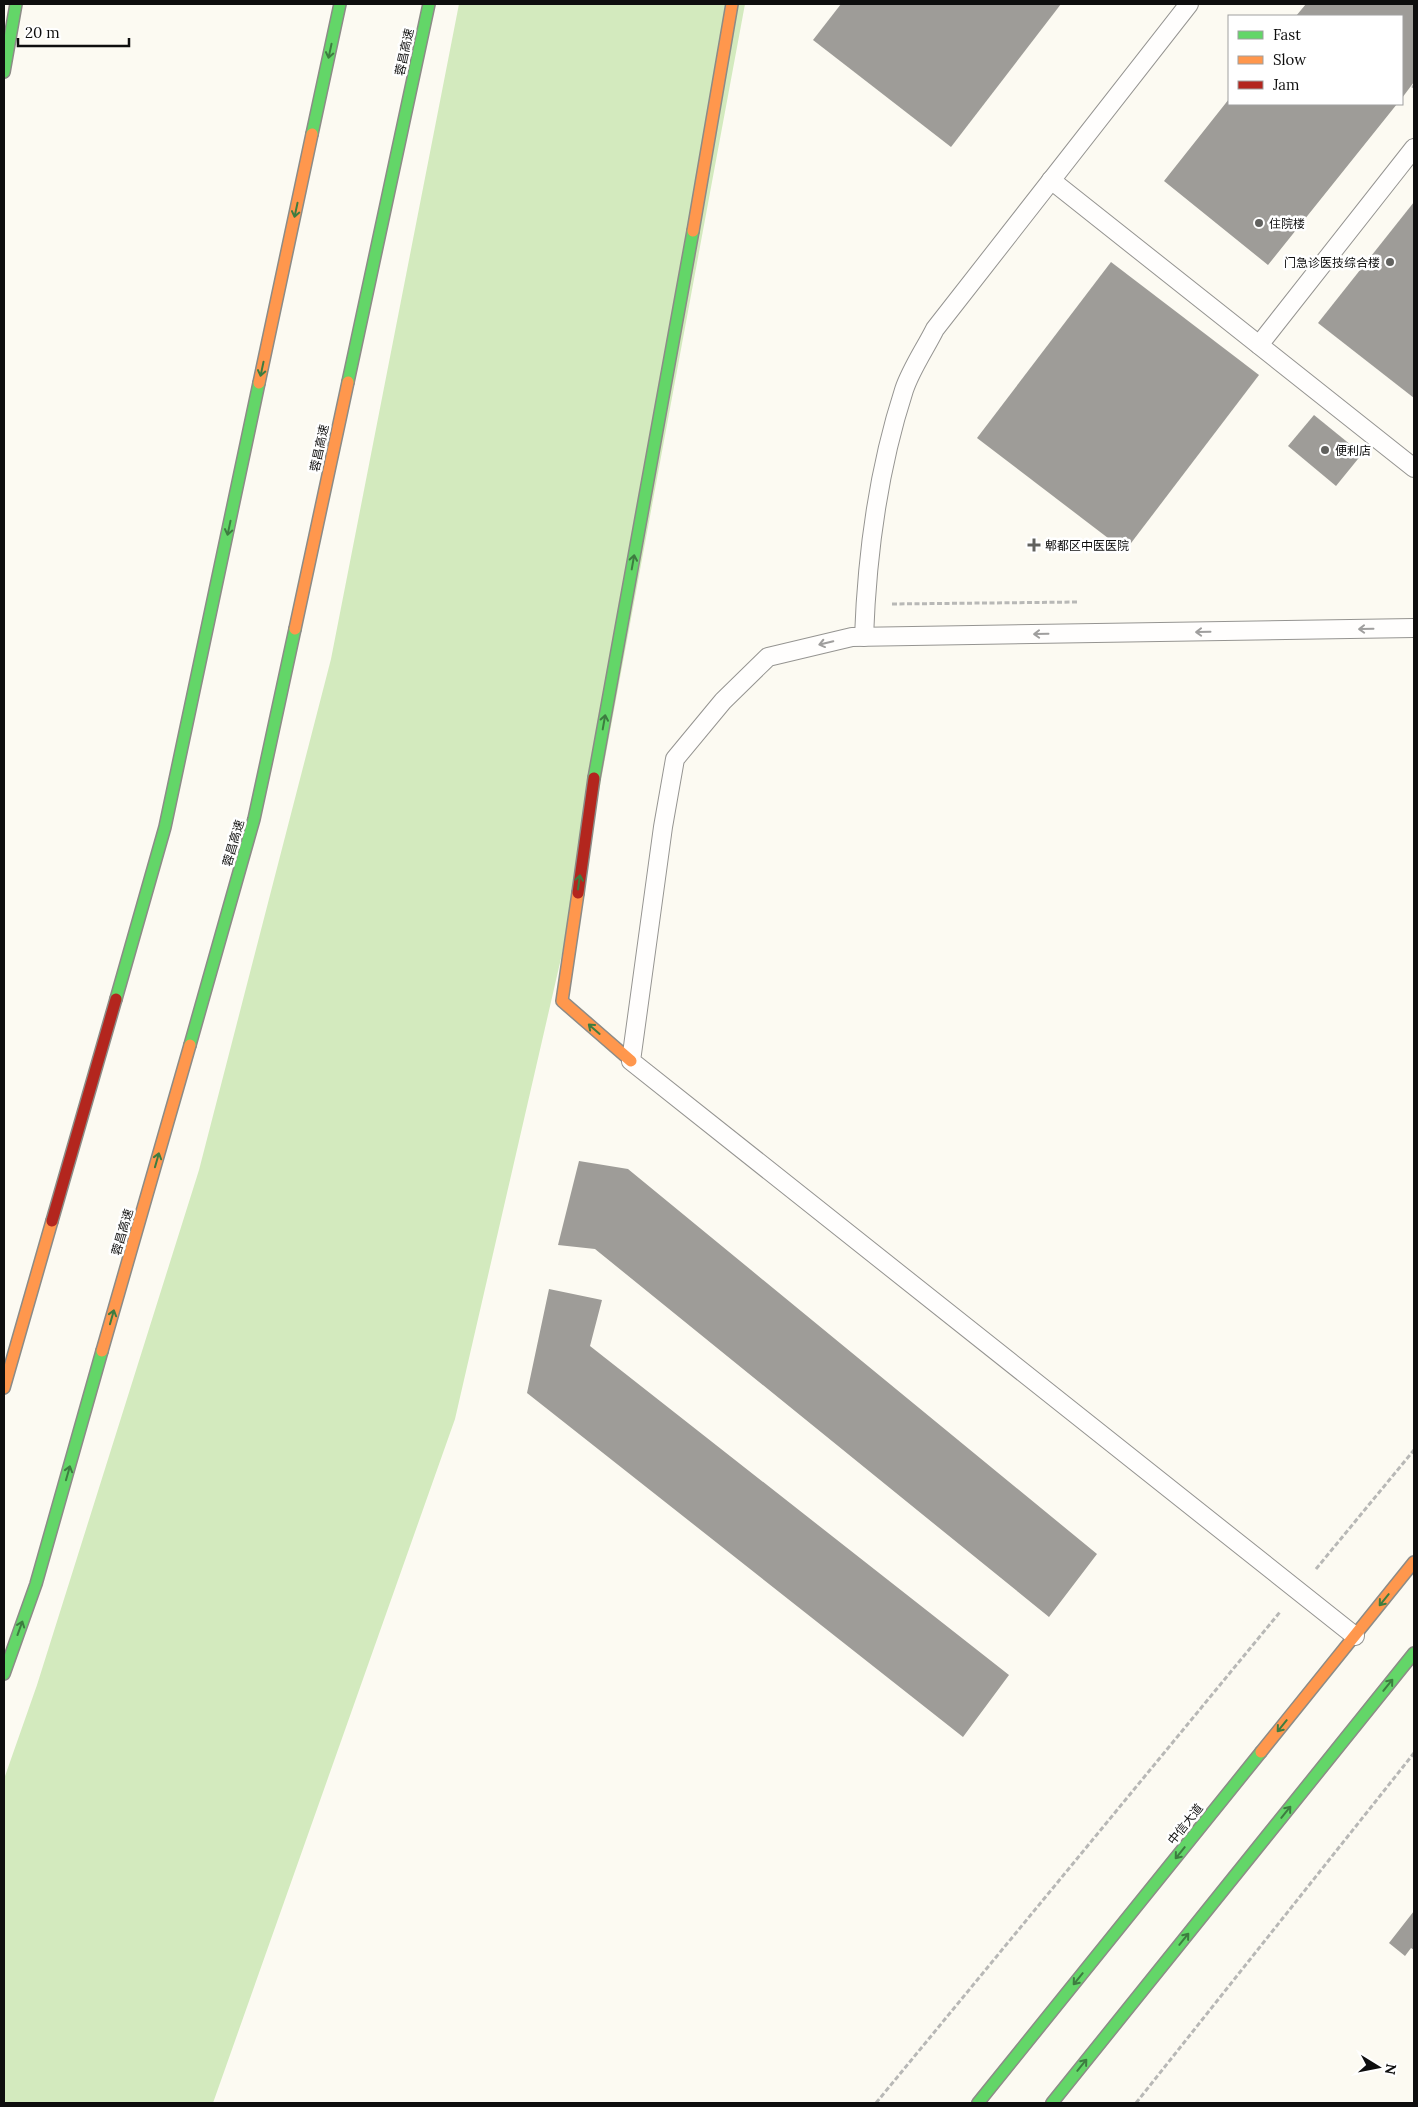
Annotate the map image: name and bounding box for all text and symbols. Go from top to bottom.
scale bar [18,15,129,47]
legend [1228,15,1403,105]
text: 20 m [25,23,60,42]
text: Fast [1273,25,1301,44]
street label: 蓉昌高速 [392,27,416,77]
one-way arrow [325,43,334,59]
text: Slow [1273,50,1306,69]
text: Jam [1272,75,1300,94]
one-way arrow [291,202,300,218]
place label: 住院楼 [1269,216,1305,231]
marker: 住院楼 [1253,217,1265,229]
place label: 门急诊医技综合楼 [1284,255,1380,270]
marker: 门急诊医技综合楼 [1384,256,1396,268]
one-way arrow [257,361,267,377]
street label: 蓉昌高速 [307,423,331,473]
place label: 便利店 [1335,443,1371,458]
marker: 便利店 [1319,444,1331,456]
one-way arrow [223,520,233,536]
marker: 郫都区中医医院 [1027,538,1041,552]
place label: 郫都区中医医院 [1045,538,1129,553]
one-way arrow [629,554,639,570]
one-way arrow [1358,624,1374,634]
one-way arrow [1195,627,1211,636]
one-way arrow [1033,629,1049,639]
one-way arrow [819,639,835,648]
one-way arrow [600,714,609,730]
street label: 蓉昌高速 [219,818,247,868]
one-way arrow [575,875,585,891]
one-way arrow [588,1024,601,1035]
one-way arrow [152,1153,162,1169]
street label: 蓉昌高速 [108,1207,136,1257]
one-way arrow [108,1309,118,1325]
one-way arrow [64,1465,73,1481]
one-way arrow [1378,1593,1389,1606]
one-way arrow [16,1621,25,1636]
one-way arrow [1382,1679,1393,1692]
one-way arrow [1276,1719,1287,1732]
street label: 中信大道 [1164,1801,1206,1847]
one-way arrow [1281,1806,1292,1819]
one-way arrow [1174,1846,1185,1859]
one-way arrow [1179,1932,1190,1945]
one-way arrow [1072,1972,1083,1985]
north arrow [1353,2042,1403,2092]
one-way arrow [1077,2059,1088,2072]
text: N [1381,2062,1401,2076]

